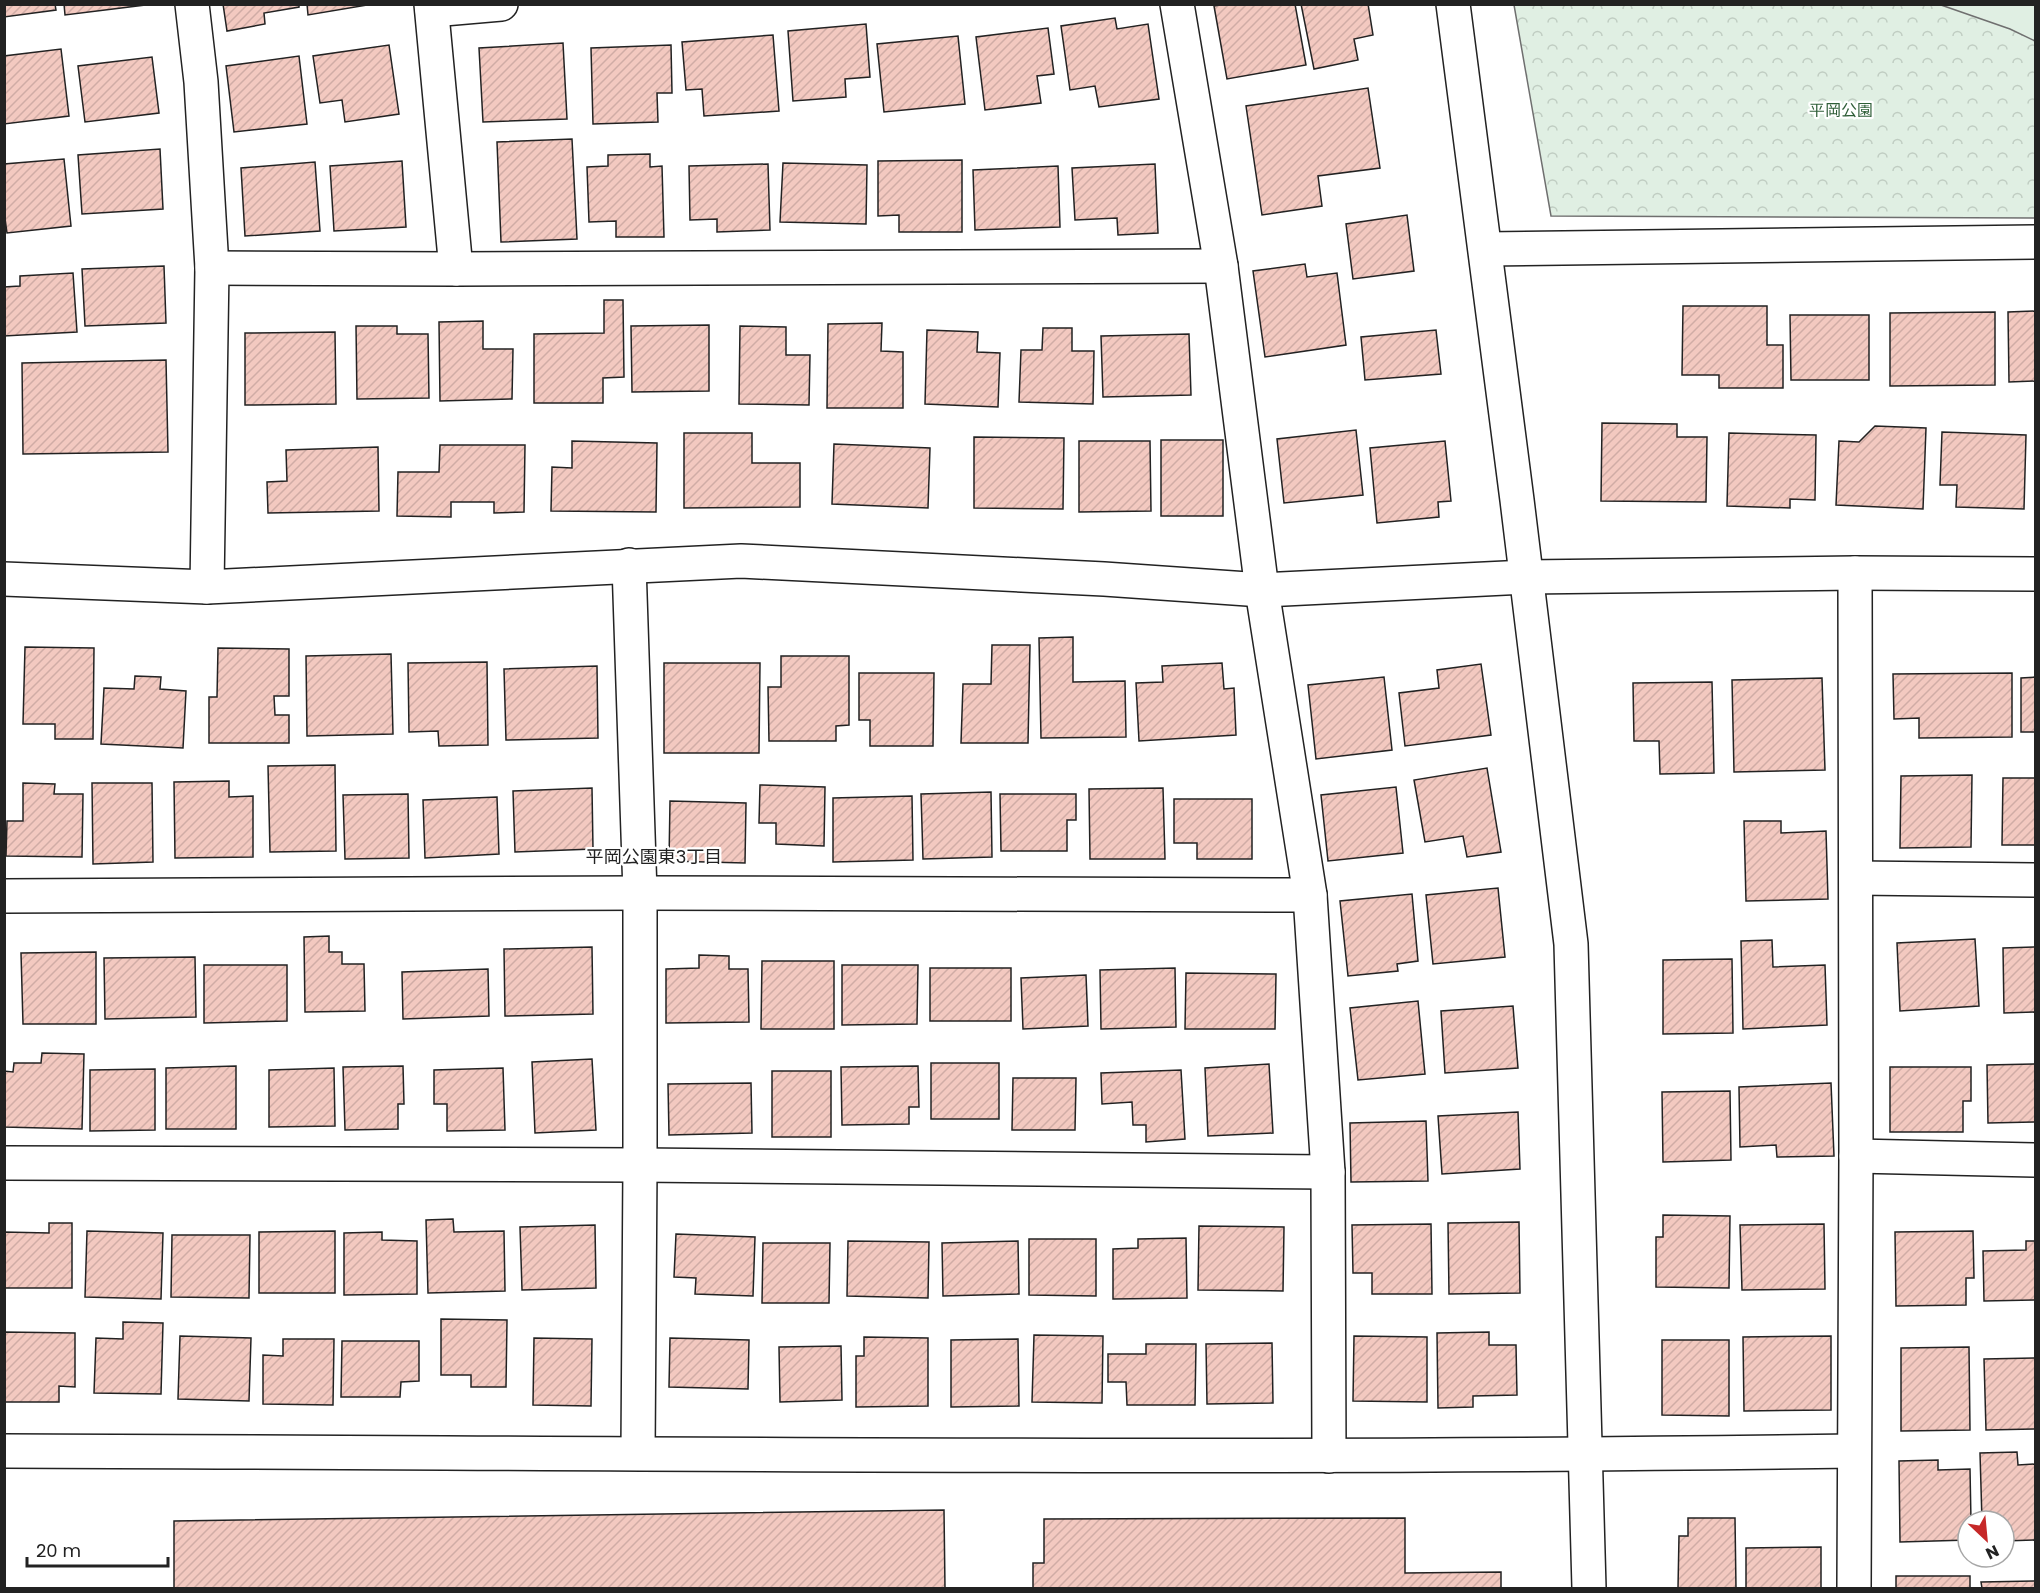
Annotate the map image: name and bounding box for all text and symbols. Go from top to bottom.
park label: 平岡公園 [1809,99,1873,122]
district label: 平岡公園東3丁目 [586,844,722,869]
north arrow [1956,1509,2016,1569]
scale bar [27,1530,168,1568]
text: 20 m [36,1538,81,1563]
text: N [1982,1539,2003,1565]

